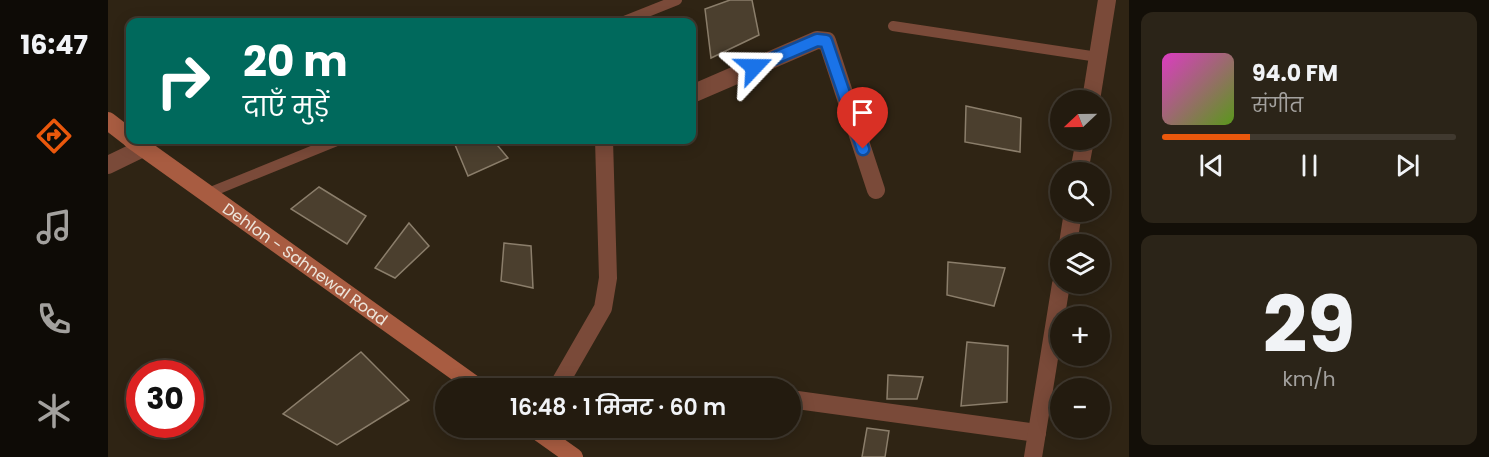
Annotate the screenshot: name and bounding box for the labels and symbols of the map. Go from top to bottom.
position arrow [722,35,786,99]
pin [837,87,888,149]
north arrow [1050,90,1110,150]
street label: Dehlon - Sahnewal Road [218,197,392,331]
speed limit sign: 30 [126,360,204,438]

